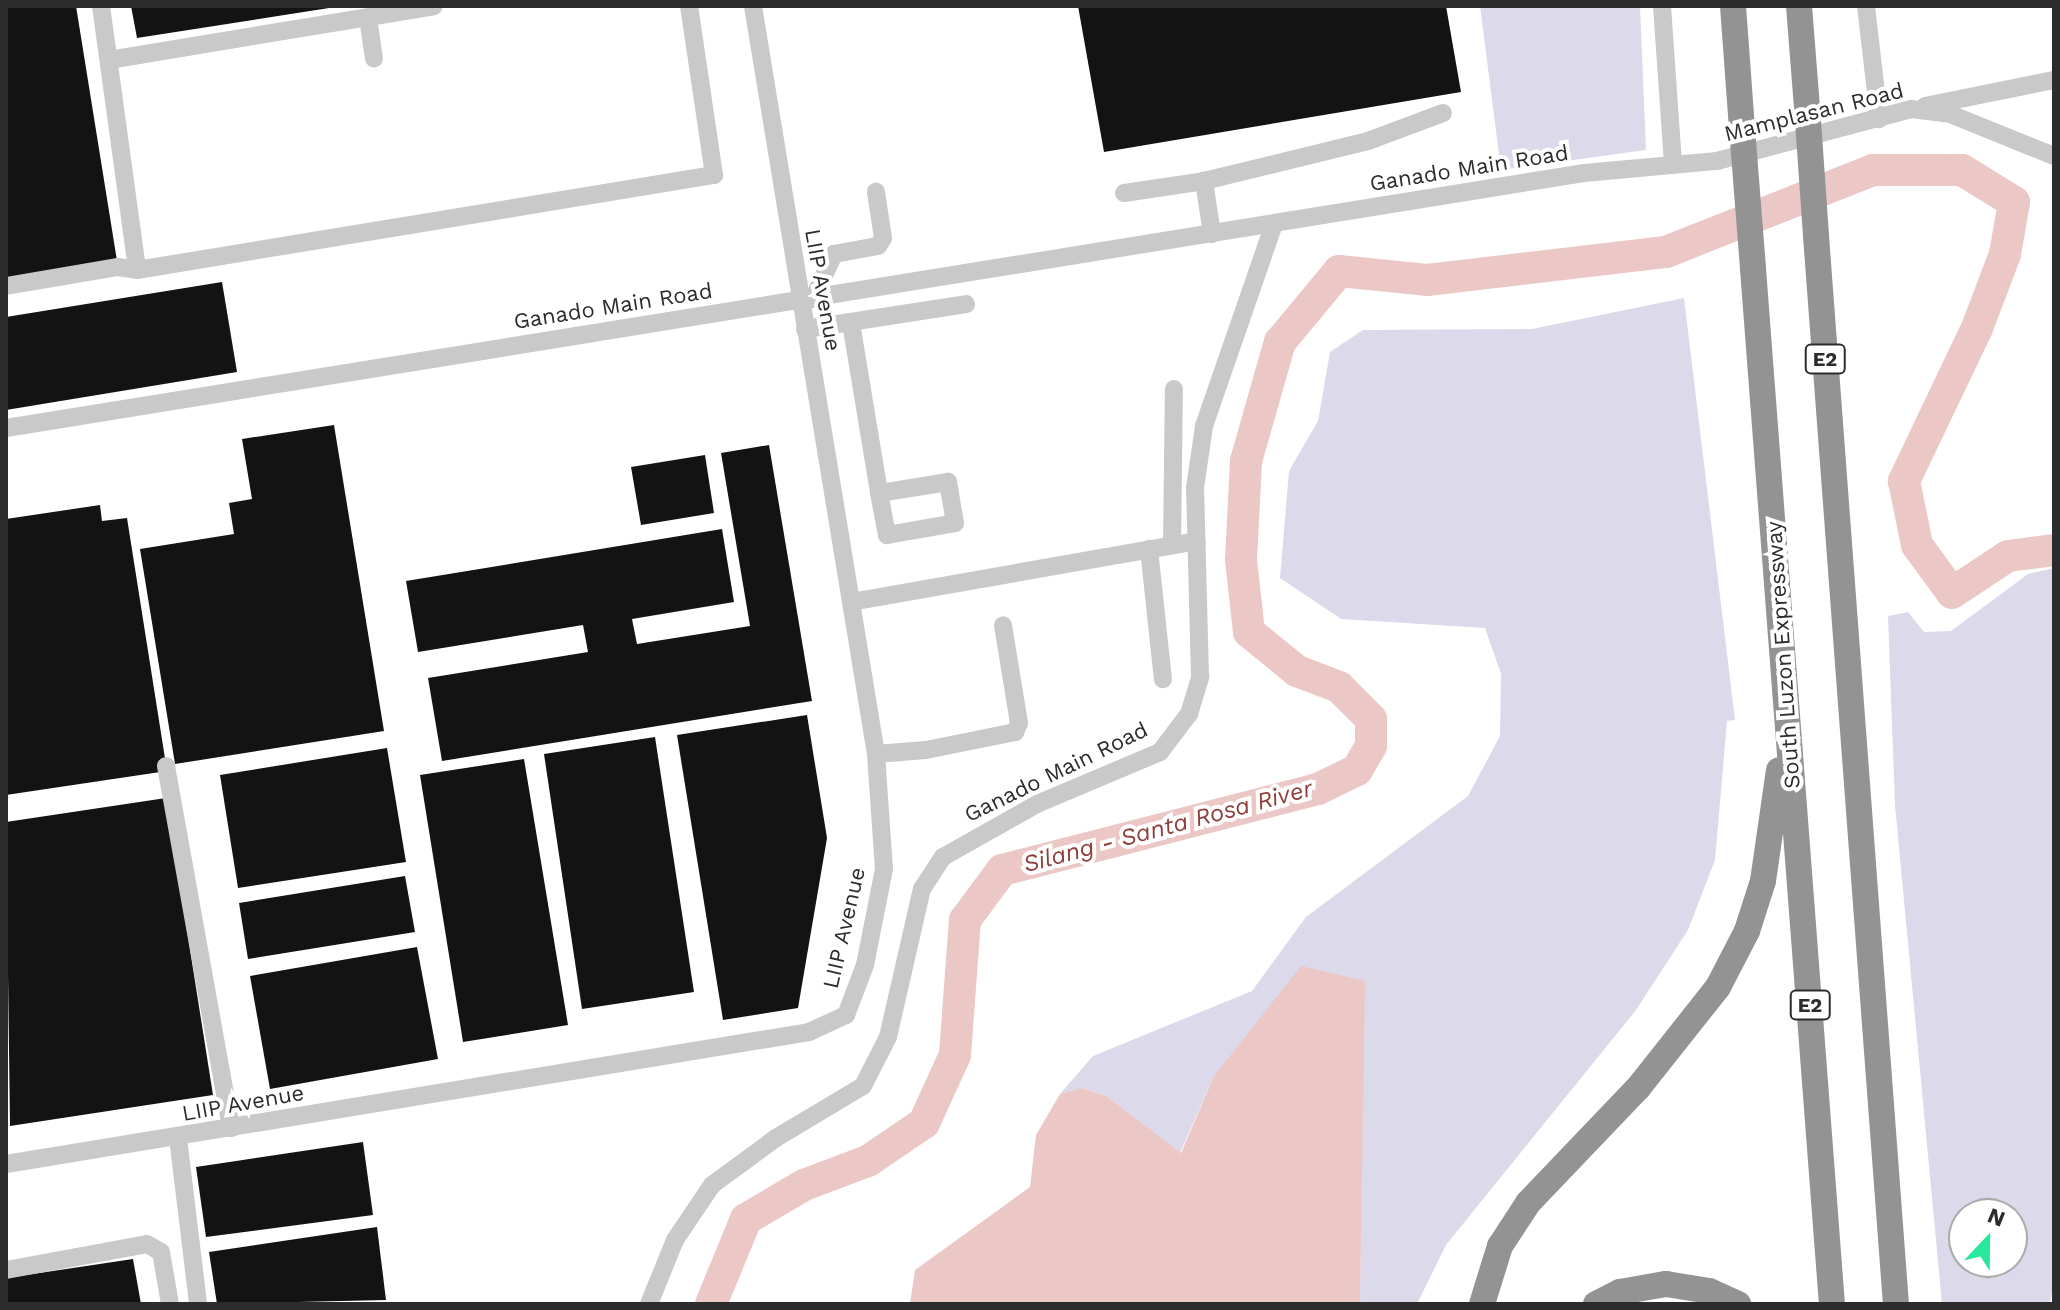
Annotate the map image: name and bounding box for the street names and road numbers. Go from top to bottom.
street label: Mamplasan Road [1722,77,1906,147]
street label: Ganado Main Road [1368,139,1570,197]
street label: LIIP Avenue [799,226,847,354]
street label: Ganado Main Road [512,277,714,335]
road number: E2 [1803,343,1847,375]
street label: South Luzon Expressway [1760,520,1806,790]
street label: Ganado Main Road [960,716,1152,828]
street label: LIIP Avenue [817,864,871,992]
road number: E2 [1788,989,1832,1021]
street label: LIIP Avenue [179,1079,307,1127]

